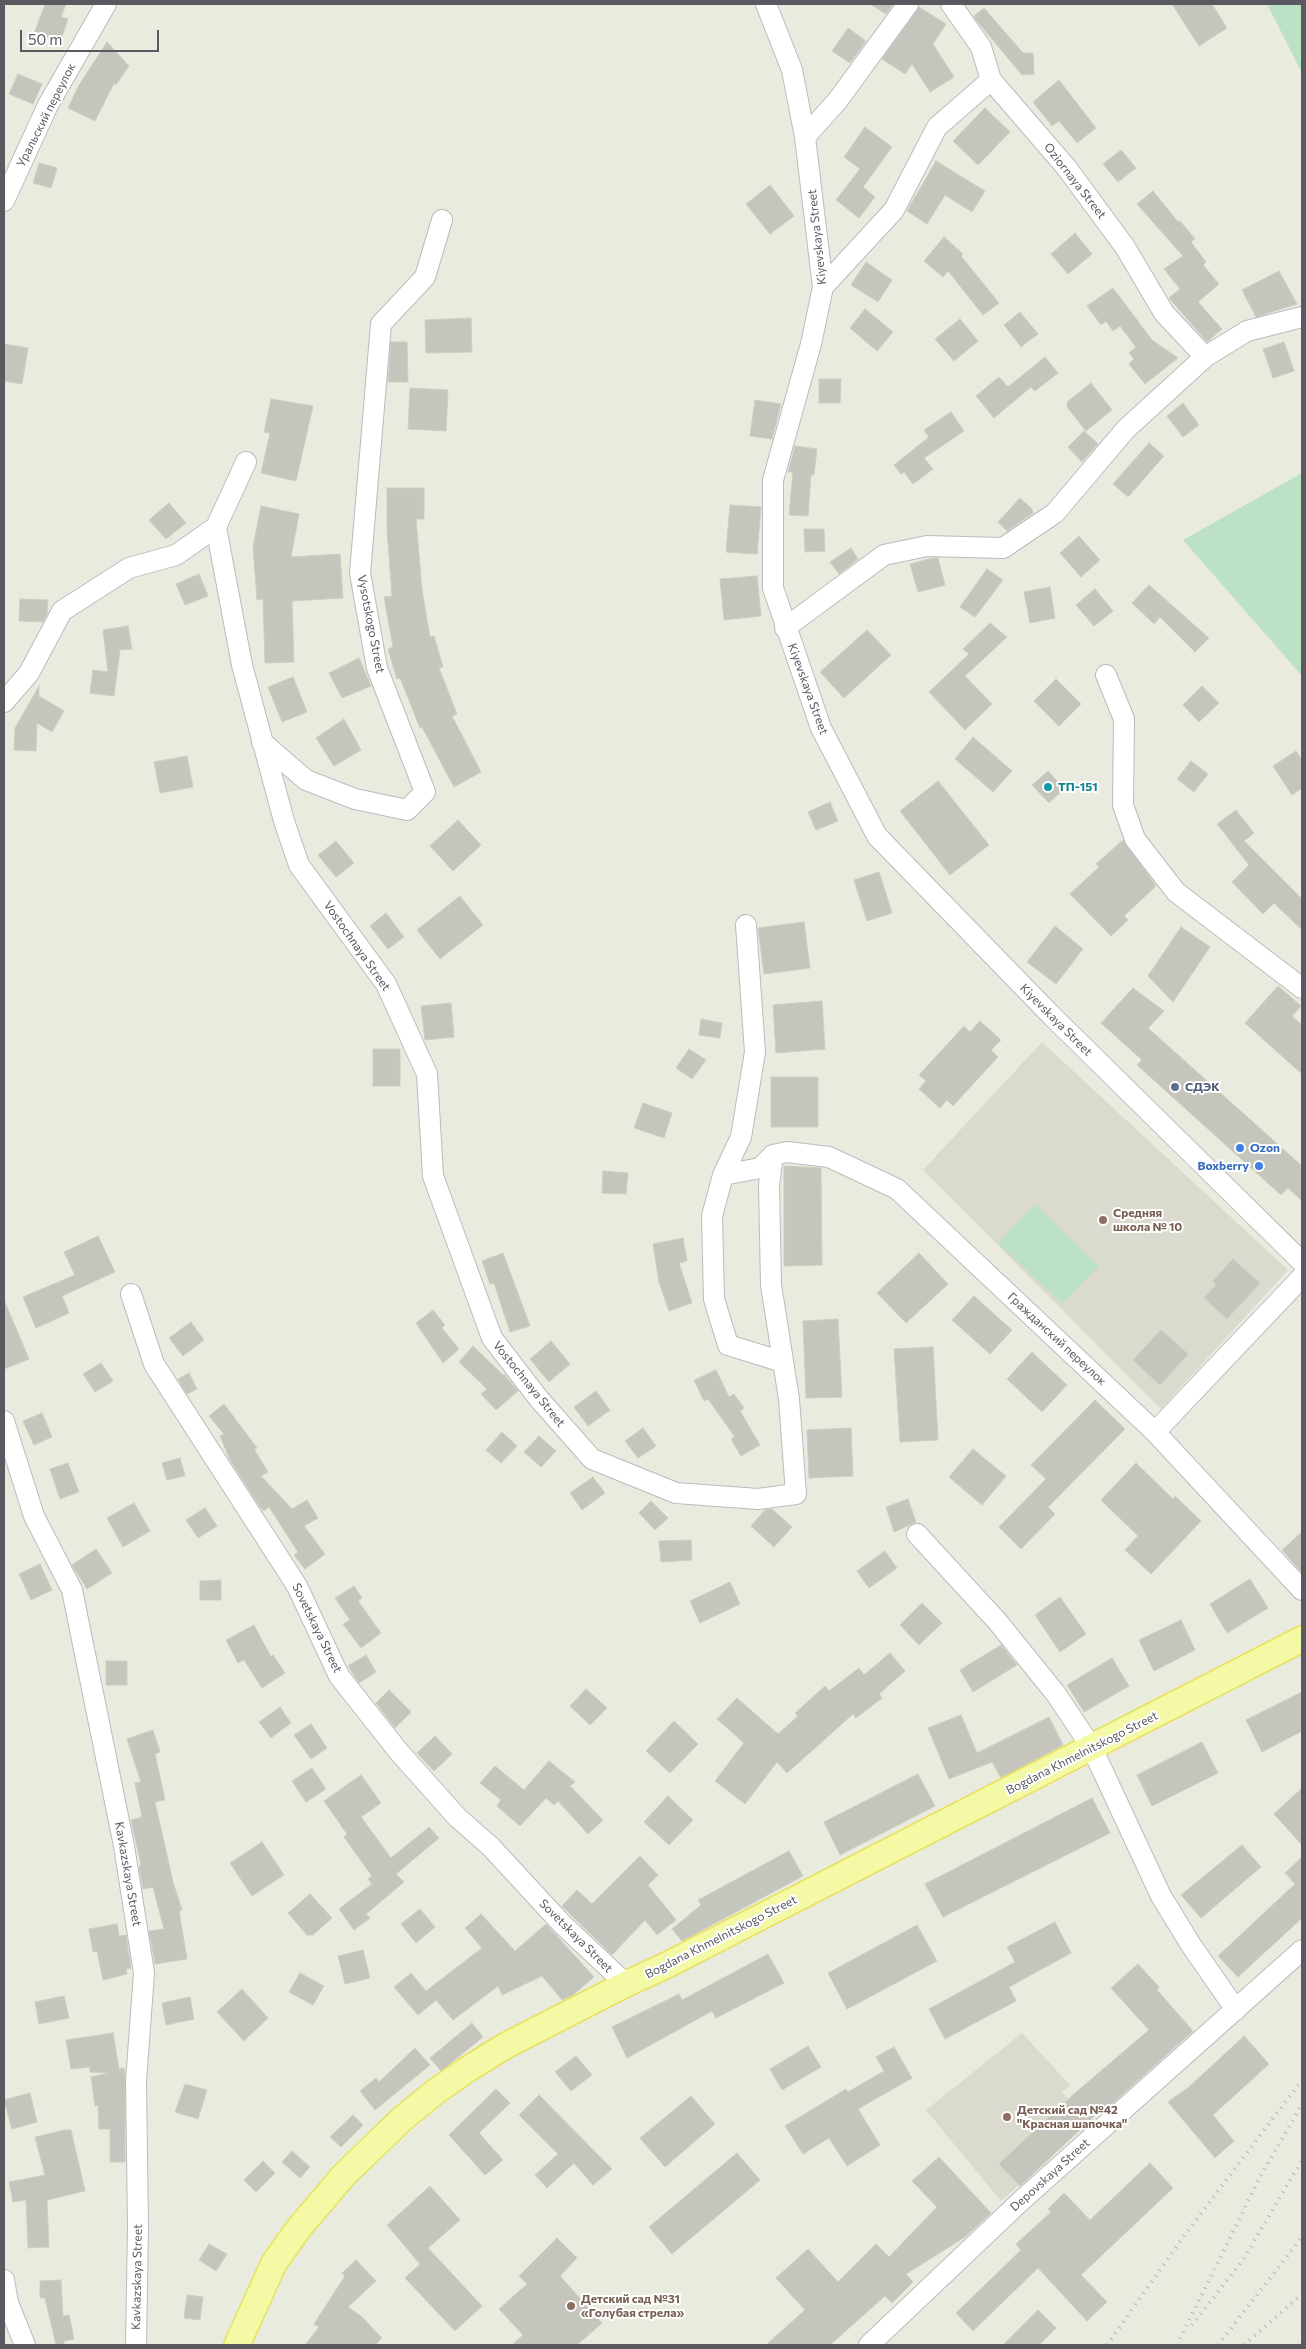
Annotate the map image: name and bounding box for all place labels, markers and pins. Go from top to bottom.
place label: ТП-151 [1058,780,1098,794]
marker: ТП-151 [1042,781,1054,793]
place label: СДЭК [1185,1080,1220,1094]
marker: СДЭК [1169,1081,1181,1093]
place label: Ozon [1250,1141,1280,1155]
marker: Ozon [1234,1142,1246,1154]
place label: Boxberry [1197,1159,1249,1173]
marker: Boxberry [1253,1160,1265,1172]
place label: Средняя школа № 10 [1113,1206,1182,1234]
marker: Средняя школа № 10 [1097,1214,1109,1226]
place label: Детский сад №42 "Красная шапочка" [1017,2103,1127,2131]
marker: Детский сад №42 "Красная шапочка" [1001,2111,1013,2123]
place label: Детский сад №31 «Голубая стрела» [581,2292,684,2320]
marker: Детский сад №31 «Голубая стрела» [565,2300,577,2312]

